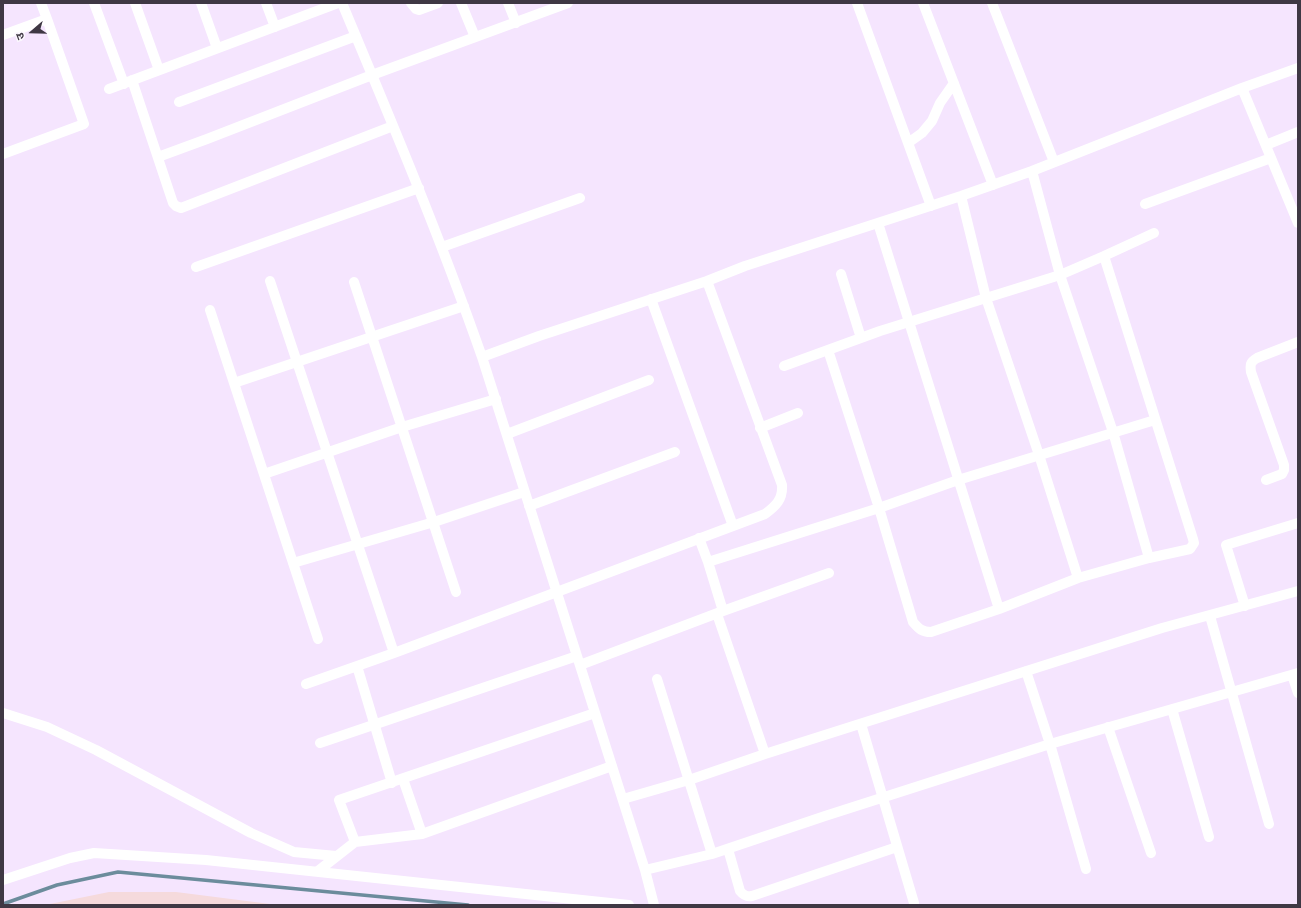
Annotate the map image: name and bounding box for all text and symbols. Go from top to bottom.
north arrow [12,12,52,52]
text: उ [13,31,27,42]

